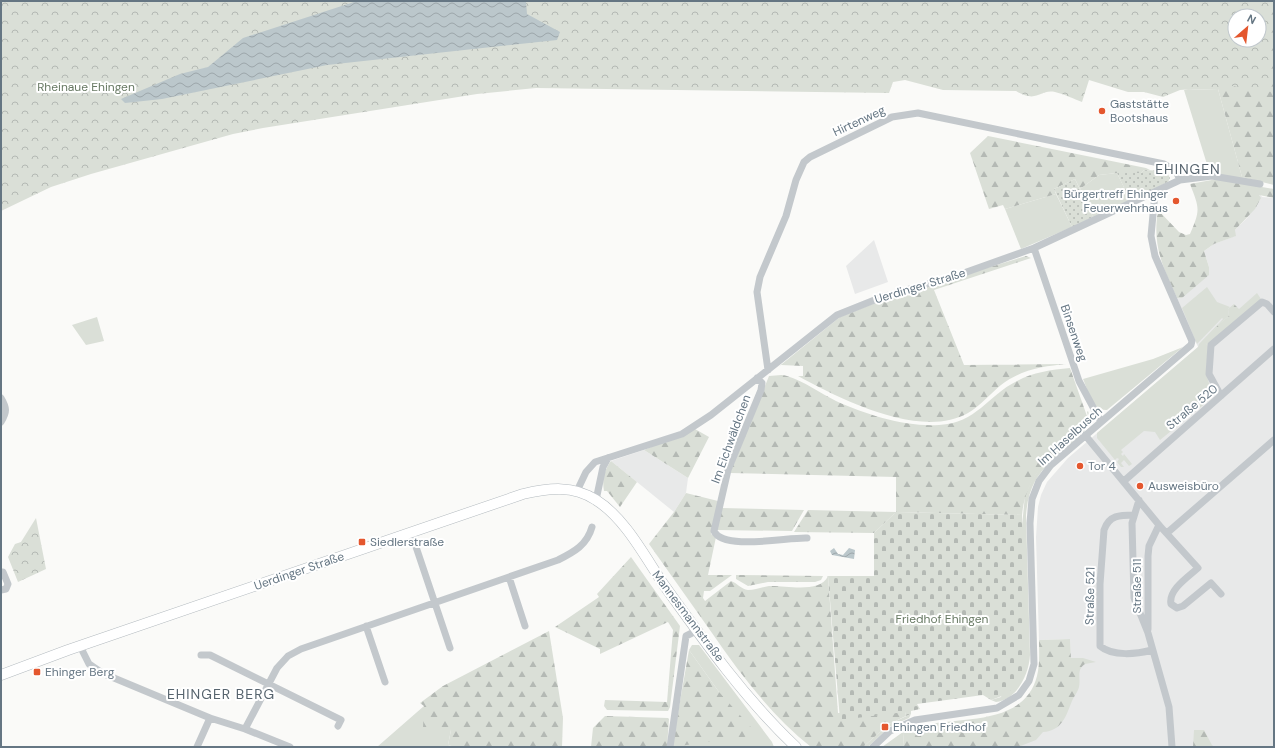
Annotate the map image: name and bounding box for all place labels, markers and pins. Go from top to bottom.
place label: Gaststätte Bootshaus [1110,96,1169,126]
marker: Gaststätte Bootshaus [1097,106,1107,116]
place label: Bürgertreff Ehinger Feuerwehrhaus [1064,186,1169,216]
marker: Bürgertreff Ehinger Feuerwehrhaus [1171,196,1181,206]
place label: Tor 4 [1088,458,1116,474]
marker: Tor 4 [1075,461,1085,471]
place label: Ausweisbüro [1148,478,1219,494]
marker: Ausweisbüro [1135,481,1145,491]
place label: Siedlerstraße [370,534,444,550]
marker: Siedlerstraße [357,537,367,547]
place label: Ehinger Berg [45,664,115,680]
marker: Ehinger Berg [32,667,42,677]
place label: Ehingen Friedhof [893,719,986,735]
marker: Ehingen Friedhof [880,722,890,732]

